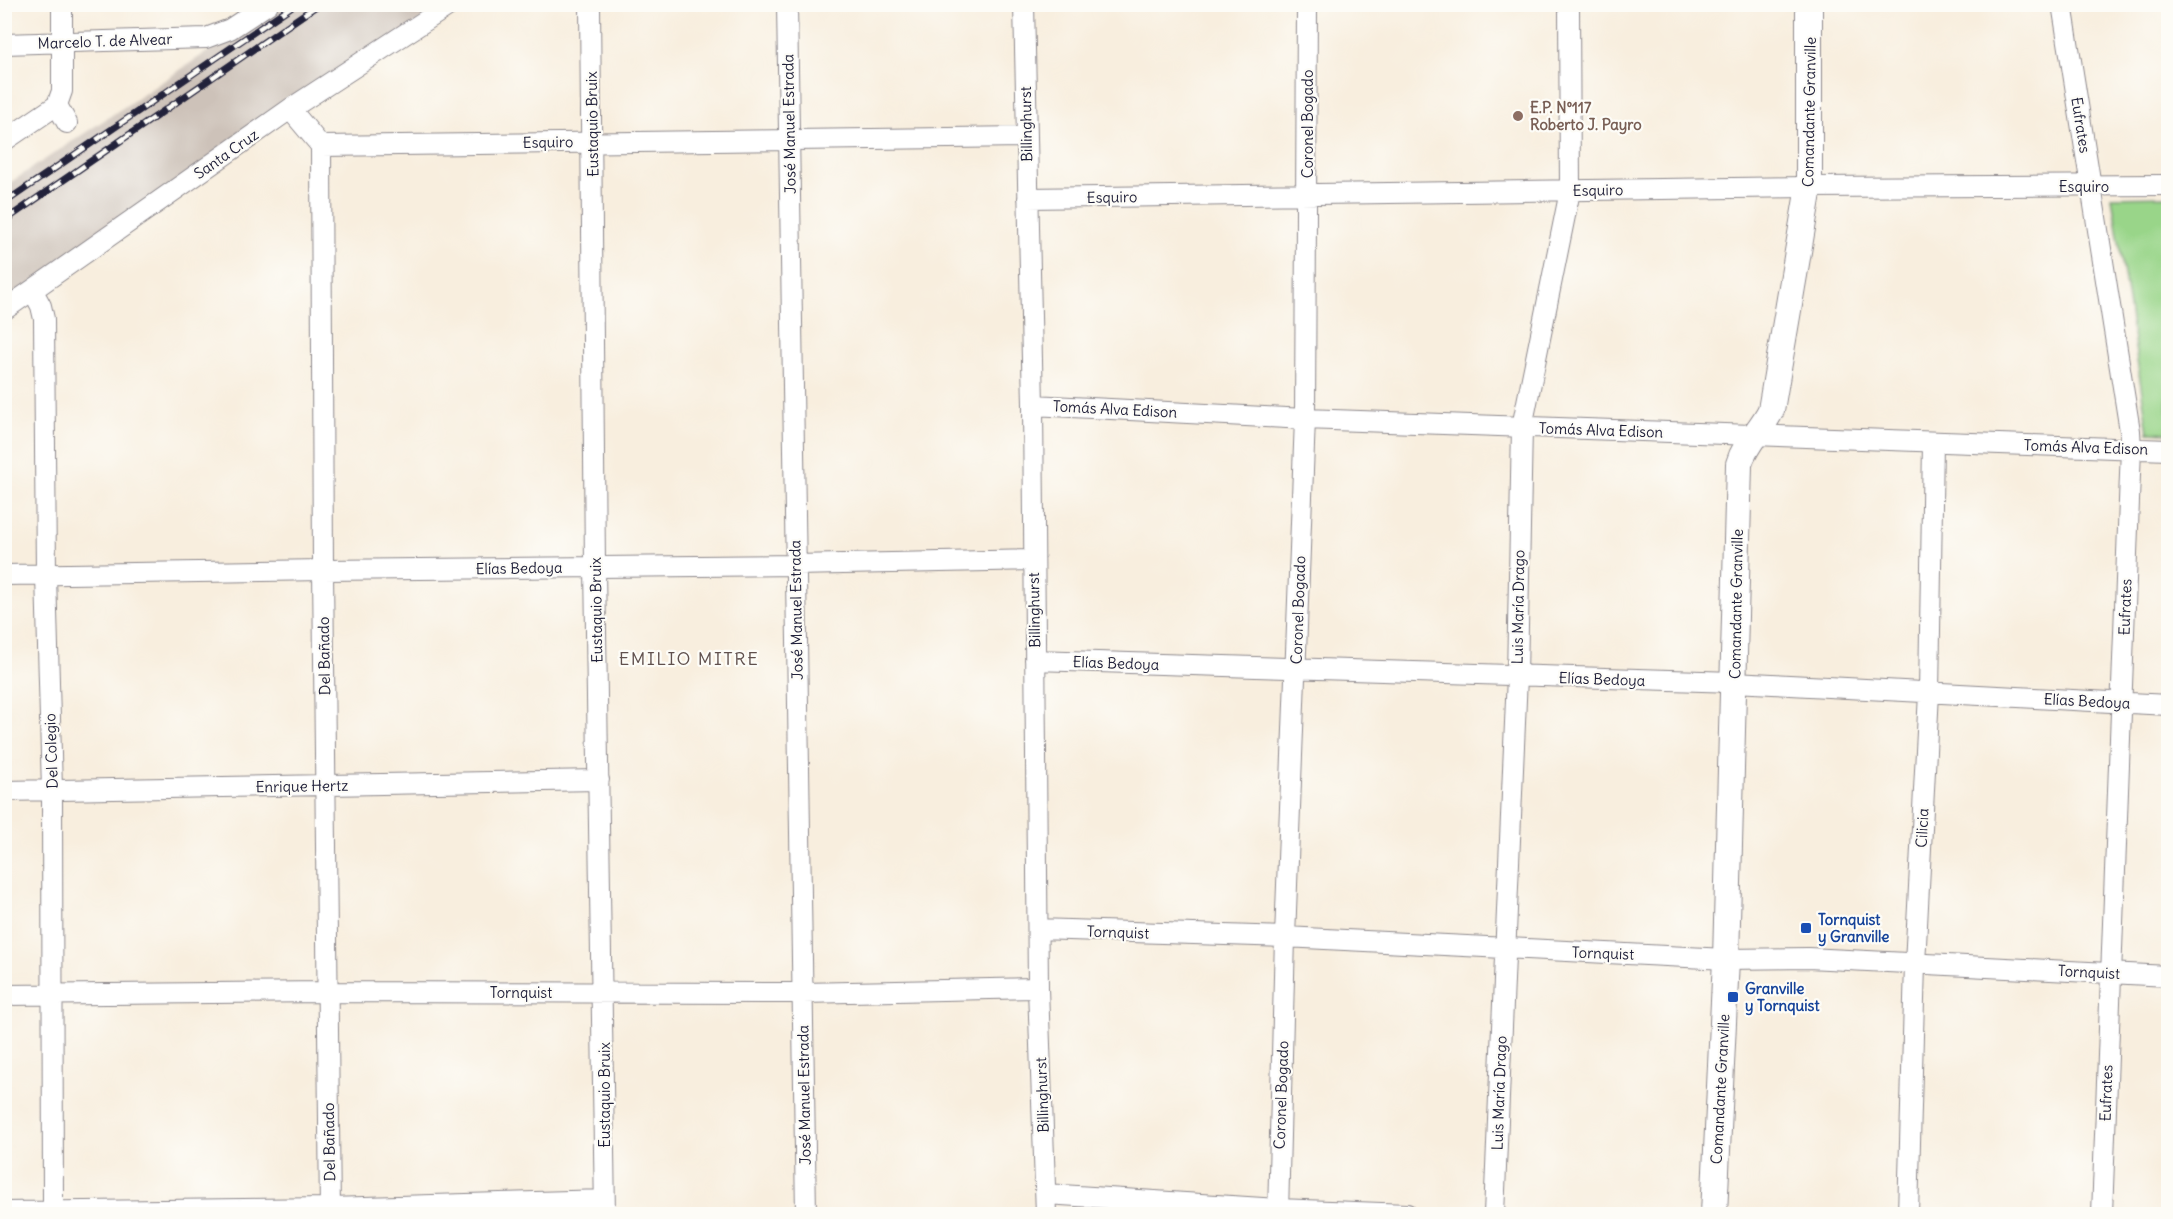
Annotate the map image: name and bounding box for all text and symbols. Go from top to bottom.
street label: Marcelo T. de Alvear [37,29,173,53]
street label: Comandante Granville [1798,37,1820,187]
street label: José Manuel Estrada [778,53,800,194]
street label: Eustaquio Bruix [582,70,602,177]
street label: Coronel Bogado [1298,70,1317,178]
street label: Billinghurst [1016,86,1036,162]
street label: Eufrates [2067,96,2095,155]
place label: E.P. Nº117 Roberto J. Payro [1530,98,1642,135]
marker: E.P. Nº117 Roberto J. Payro [1511,109,1525,123]
street label: Santa Cruz [190,125,262,183]
street label: Esquiro [523,132,573,152]
street label: Esquiro [2059,177,2109,196]
street label: Esquiro [1573,180,1623,200]
street label: Esquiro [1087,187,1137,207]
street label: Tomás Alva Edison [1052,396,1178,422]
street label: Tomás Alva Edison [1538,418,1664,442]
street label: Tomás Alva Edison [2023,435,2149,459]
street label: Comandante Granville [1725,529,1747,679]
street label: José Manuel Estrada [785,539,807,680]
street label: Luis María Drago [1508,550,1528,664]
street label: Coronel Bogado [1287,555,1309,665]
street label: Eustaquio Bruix [586,556,606,663]
street label: Elías Bedoya [475,558,563,578]
street label: Billinghurst [1024,572,1044,648]
street label: Eufrates [2115,578,2135,636]
street label: Del Bañado [314,617,334,695]
district label: EMILIO MITRE [619,647,759,670]
street label: Elías Bedoya [1072,652,1160,674]
street label: Elías Bedoya [1558,668,1646,690]
street label: Elías Bedoya [2043,689,2131,713]
street label: Del Colegio [40,713,62,789]
street label: Enrique Hertz [256,776,348,796]
street label: Cilicia [1911,807,1933,848]
place label: Tornquist y Granville [1818,910,1889,947]
street label: Tornquist [1086,921,1150,943]
marker: Tornquist y Granville [1799,921,1813,935]
street label: Tornquist [1571,942,1635,964]
street label: Tornquist [2057,961,2121,983]
place label: Granville y Tornquist [1745,979,1820,1016]
street label: Tornquist [490,983,552,1002]
marker: Granville y Tornquist [1726,990,1740,1004]
street label: Comandante Granville [1707,1013,1733,1165]
street label: José Manuel Estrada [793,1024,815,1165]
street label: Luis María Drago [1488,1035,1510,1151]
street label: Coronel Bogado [1270,1040,1292,1150]
street label: Eustaquio Bruix [595,1042,614,1148]
street label: Billinghurst [1031,1057,1053,1133]
street label: Eufrates [2096,1064,2116,1122]
street label: Del Bañado [319,1103,339,1181]

